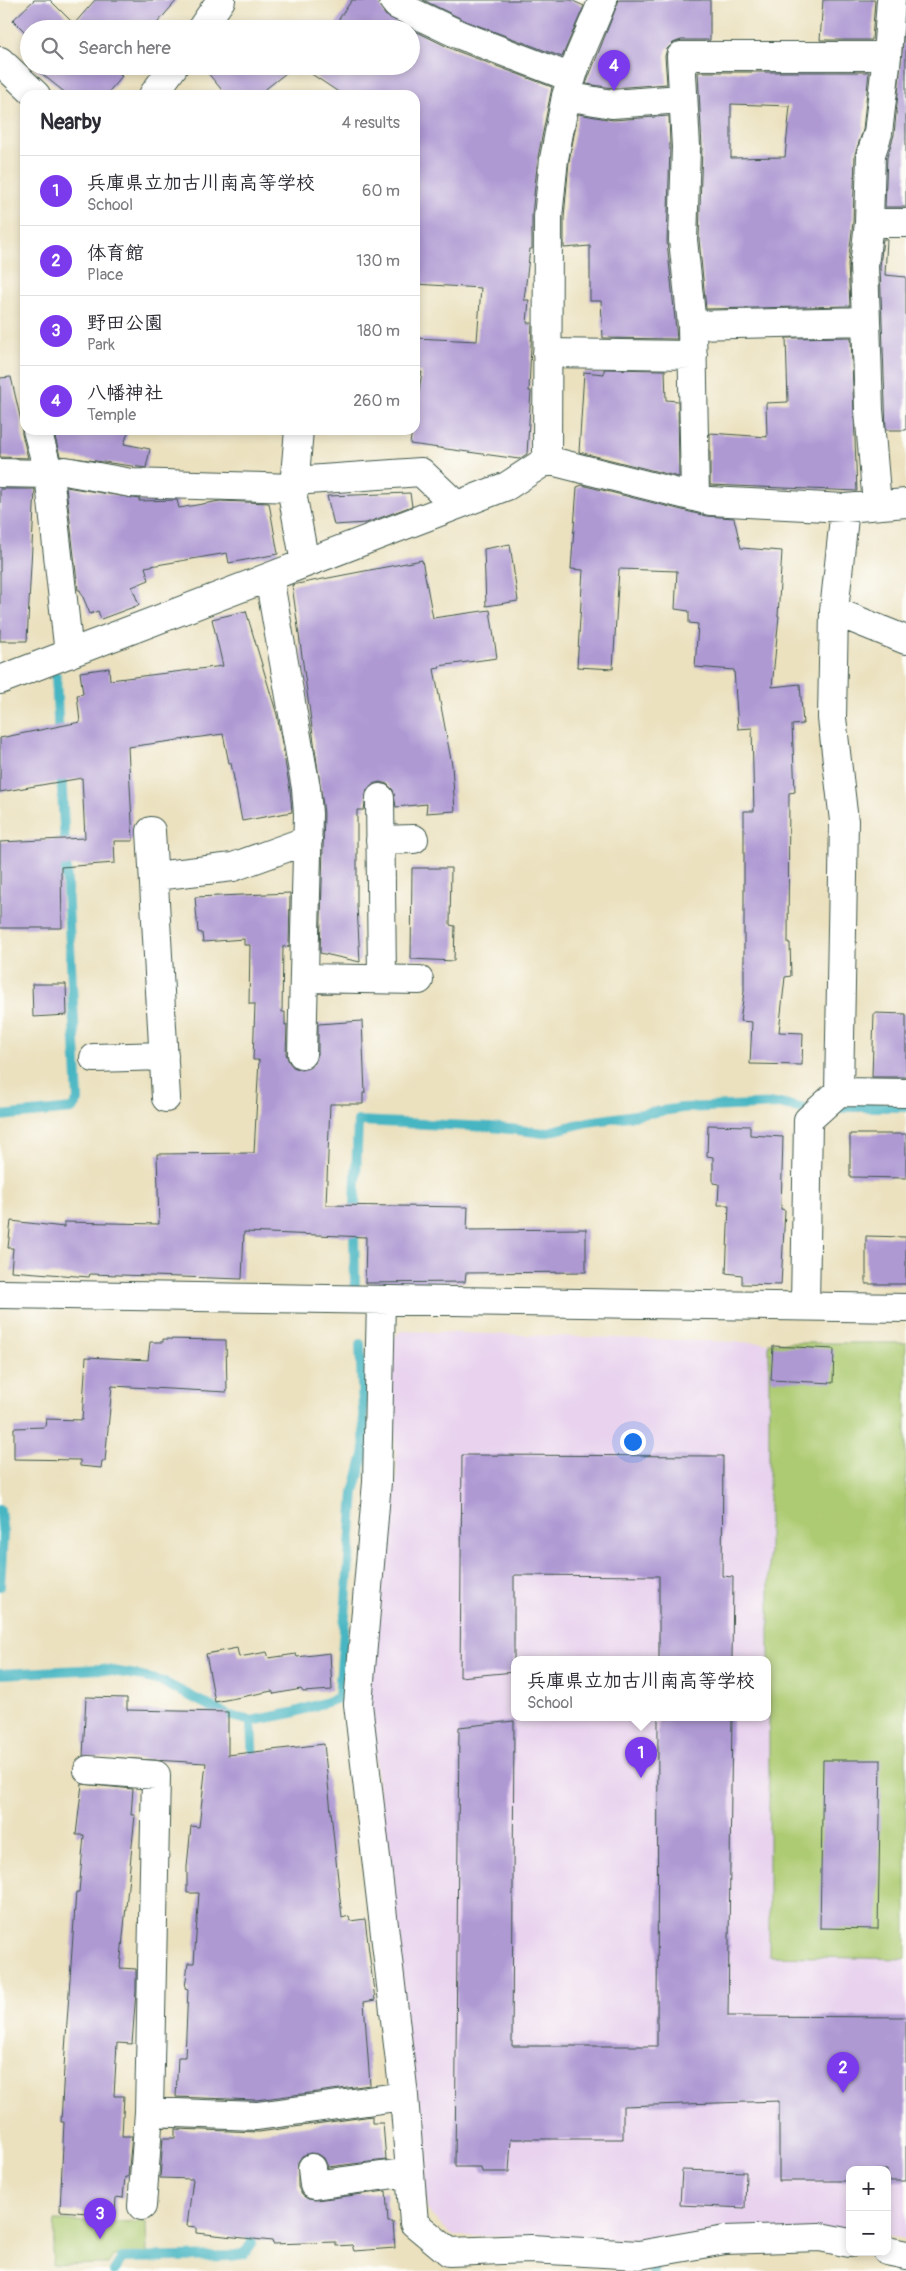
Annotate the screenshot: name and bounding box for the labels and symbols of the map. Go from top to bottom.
pin: 4 [598,50,630,91]
your location [620,1429,646,1455]
pin: 1 [625,1737,657,1778]
pin: 2 [827,2052,859,2093]
pin: 3 [84,2198,116,2239]

